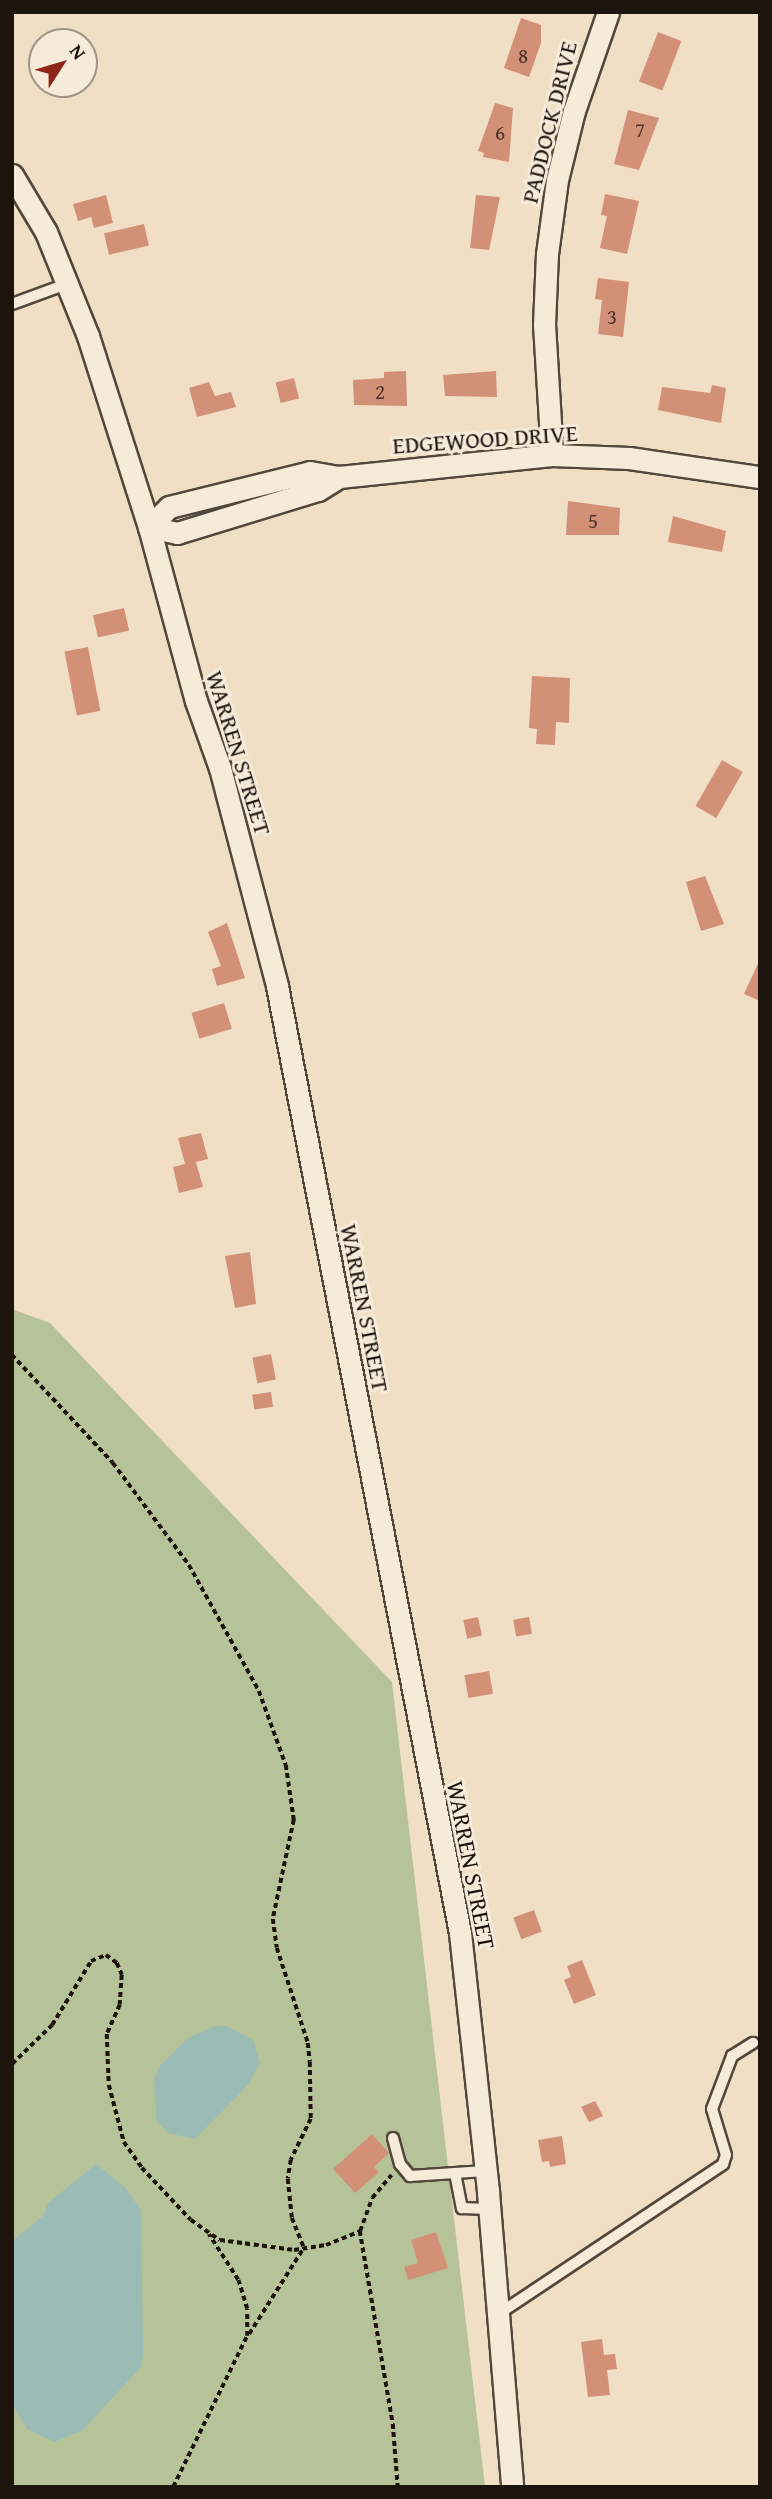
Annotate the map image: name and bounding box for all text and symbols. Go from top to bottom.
north arrow [28,28,98,98]
text: N [63,38,93,65]
street label: PADDOCK DRIVE [515,38,583,206]
house number: 8 [518,43,528,69]
house number: 7 [635,117,645,143]
house number: 6 [495,120,505,146]
house number: 3 [607,304,617,330]
house number: 2 [375,379,385,405]
street label: EDGEWOOD DRIVE [391,418,579,460]
house number: 5 [588,508,598,534]
street label: WARREN STREET [200,667,278,839]
street label: WARREN STREET [335,1222,395,1394]
street label: WARREN STREET [441,1779,501,1951]

